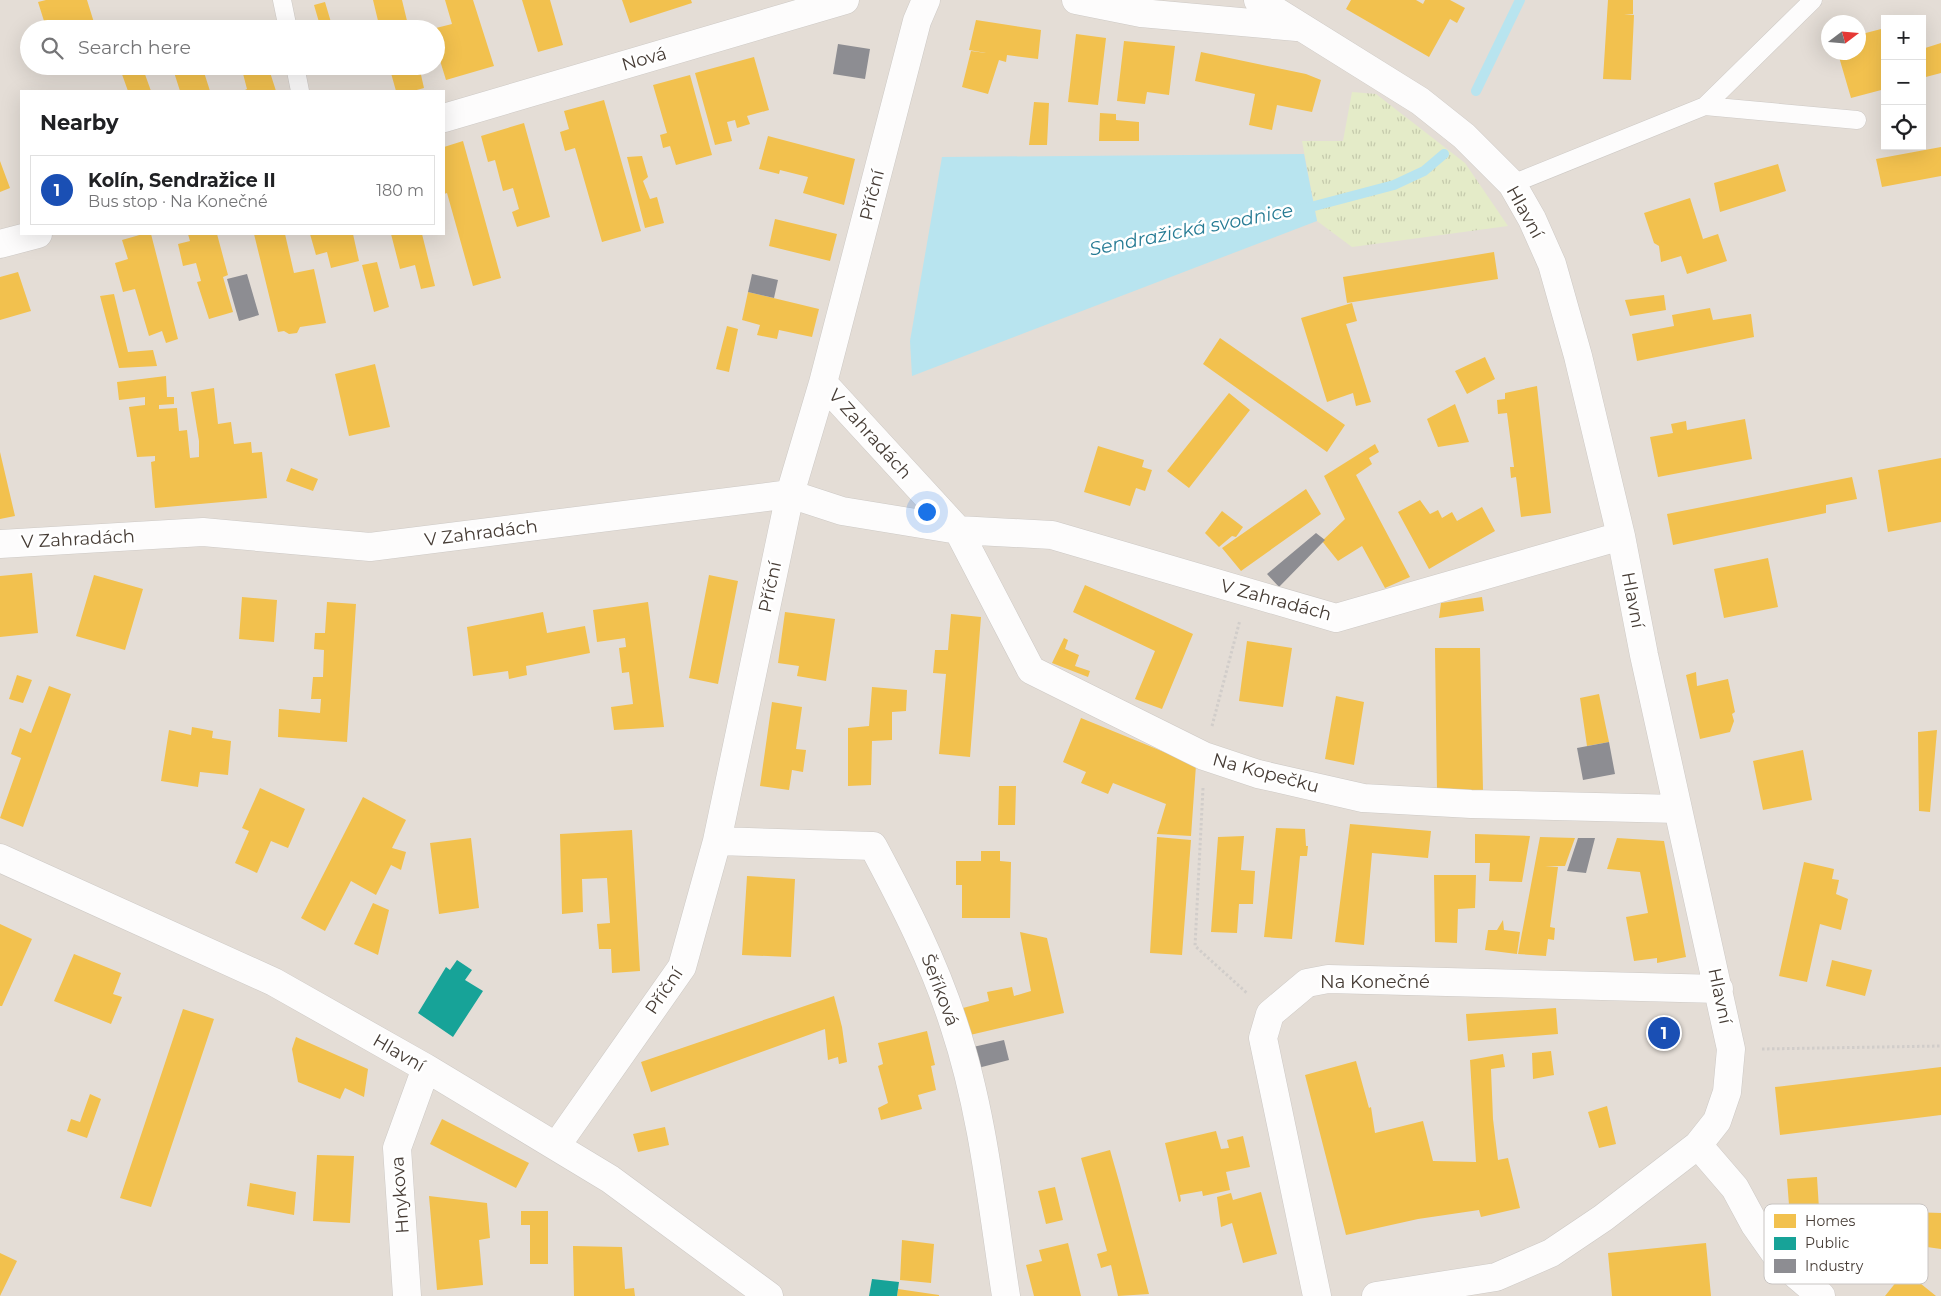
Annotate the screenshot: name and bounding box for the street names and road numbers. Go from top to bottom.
street label: Nová [619,42,669,76]
street label: Příční [855,166,889,223]
street label: Hlavní [1502,182,1549,243]
street label: V Zahradách [824,384,916,484]
street label: V Zahradách [423,515,539,551]
street label: V Zahradách [21,525,135,553]
street label: Příční [754,558,786,615]
street label: Hlavní [1617,570,1649,631]
street label: V Zahradách [1218,575,1334,625]
street label: Na Kopečku [1210,748,1322,798]
street label: Šeříková [916,951,964,1029]
street label: Příční [640,963,688,1019]
street label: Hlavní [1703,966,1737,1027]
street label: Na Konečné [1320,971,1430,993]
street label: Hlavní [369,1029,430,1077]
street label: Hnykova [386,1156,414,1234]

